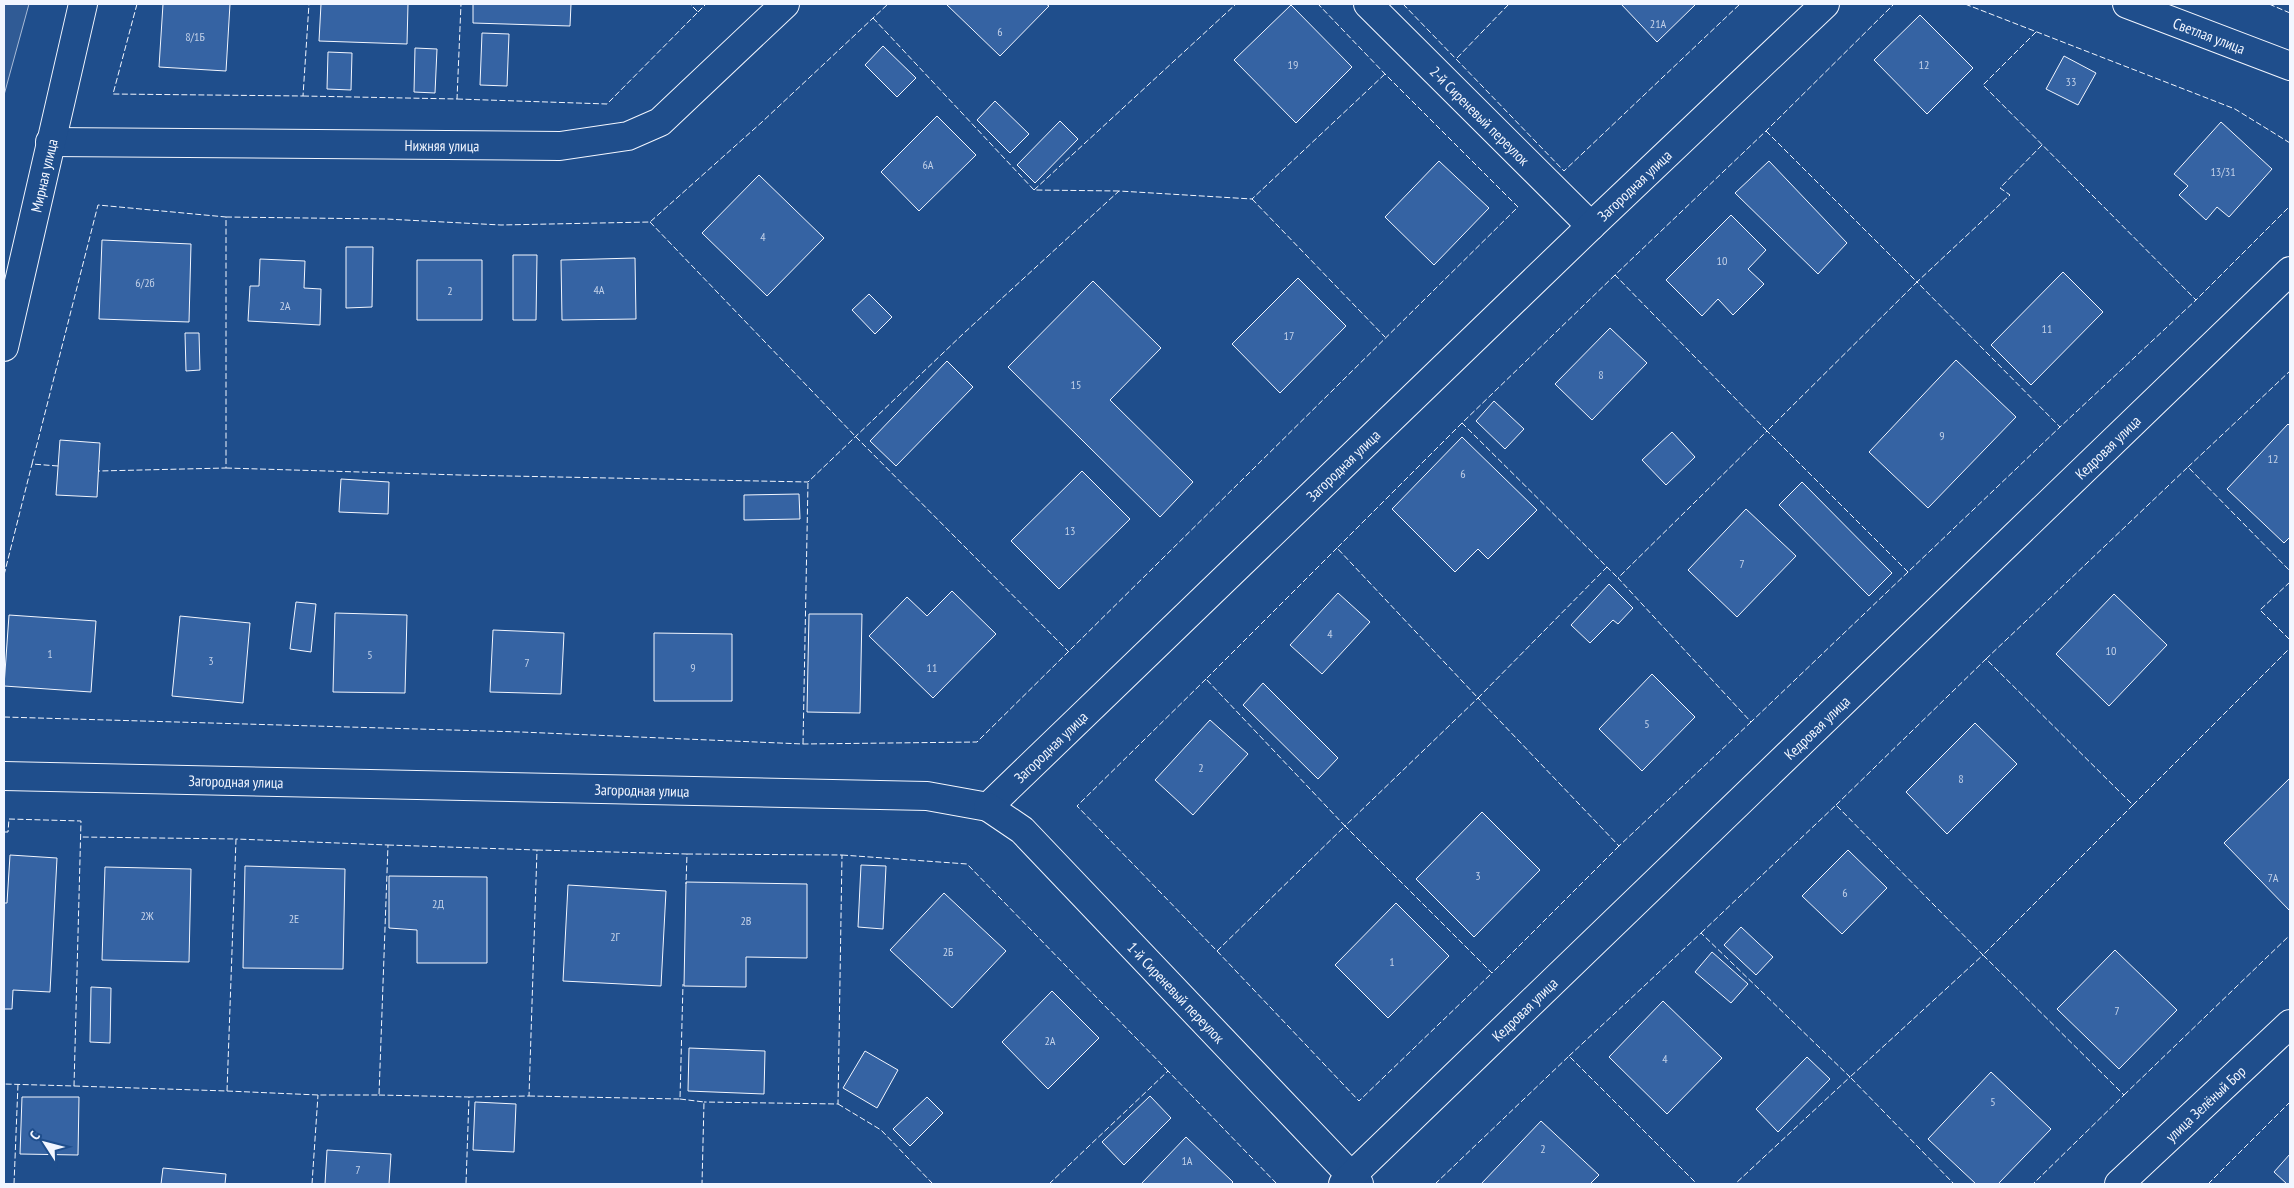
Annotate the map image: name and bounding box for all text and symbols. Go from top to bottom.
street label: Светлая улица [2171,13,2248,58]
house number: 21А [1650,16,1667,31]
house number: 6 [997,24,1003,39]
house number: 8/1Б [185,29,205,44]
house number: 19 [1288,57,1298,72]
house number: 12 [1919,57,1929,72]
street label: 2-й Сиреневый переулок [1426,62,1534,169]
house number: 33 [2066,74,2076,89]
street label: Нижняя улица [405,135,479,155]
street label: Мирная улица [26,137,61,214]
street label: Загородная улица [1593,145,1675,225]
house number: 6А [922,157,934,172]
house number: 13/31 [2210,164,2236,179]
house number: 4 [760,229,766,244]
house number: 10 [1717,253,1727,268]
house number: 6/2б [135,275,155,290]
house number: 4А [593,282,605,297]
house number: 2 [447,283,453,298]
house number: 2А [279,298,291,313]
house number: 11 [2042,321,2052,336]
house number: 17 [1284,328,1294,343]
house number: 8 [1598,367,1604,382]
house number: 15 [1071,377,1081,392]
street label: Кедровая улица [2071,411,2144,483]
street label: Загородная улица [1302,425,1384,505]
house number: 9 [1939,428,1945,443]
house number: 12 [2268,451,2278,466]
house number: 6 [1460,466,1466,481]
house number: 13 [1065,523,1075,538]
house number: 7 [1739,556,1745,571]
house number: 4 [1327,626,1333,641]
house number: 10 [2106,643,2116,658]
house number: 1 [47,646,53,661]
house number: 5 [367,647,373,662]
house number: 3 [208,653,214,668]
house number: 7 [524,655,530,670]
house number: 9 [690,660,696,675]
house number: 11 [927,660,937,675]
street label: Кедровая улица [1780,691,1854,763]
street label: Загородная улица [1010,707,1091,787]
house number: 5 [1644,716,1650,731]
house number: 2 [1198,760,1204,775]
street label: Загородная улица [188,770,284,792]
house number: 8 [1958,771,1964,786]
street label: Загородная улица [594,779,690,800]
house number: 3 [1475,868,1481,883]
house number: 7А [2267,870,2279,885]
house number: 6 [1842,885,1848,900]
house number: 2Д [432,896,444,911]
house number: 2Ж [140,908,154,923]
house number: 2Е [289,911,299,926]
house number: 2В [740,913,752,928]
house number: 2Г [610,929,621,944]
street label: 1-й Сиреневый переулок [1124,938,1229,1047]
house number: 2Б [943,944,953,959]
house number: 1 [1389,954,1395,969]
street label: Кедровая улица [1488,973,1561,1045]
house number: 7 [2114,1003,2120,1018]
house number: 2А [1044,1033,1056,1048]
house number: 4 [1662,1051,1668,1066]
street label: улица Зелёный Бор [2161,1061,2249,1145]
house number: 5 [1990,1094,1996,1109]
north arrow [20,1118,70,1168]
text: С [25,1127,44,1143]
house number: 2 [1540,1141,1546,1156]
house number: 1А [1181,1153,1193,1168]
house number: 7 [355,1162,361,1177]

